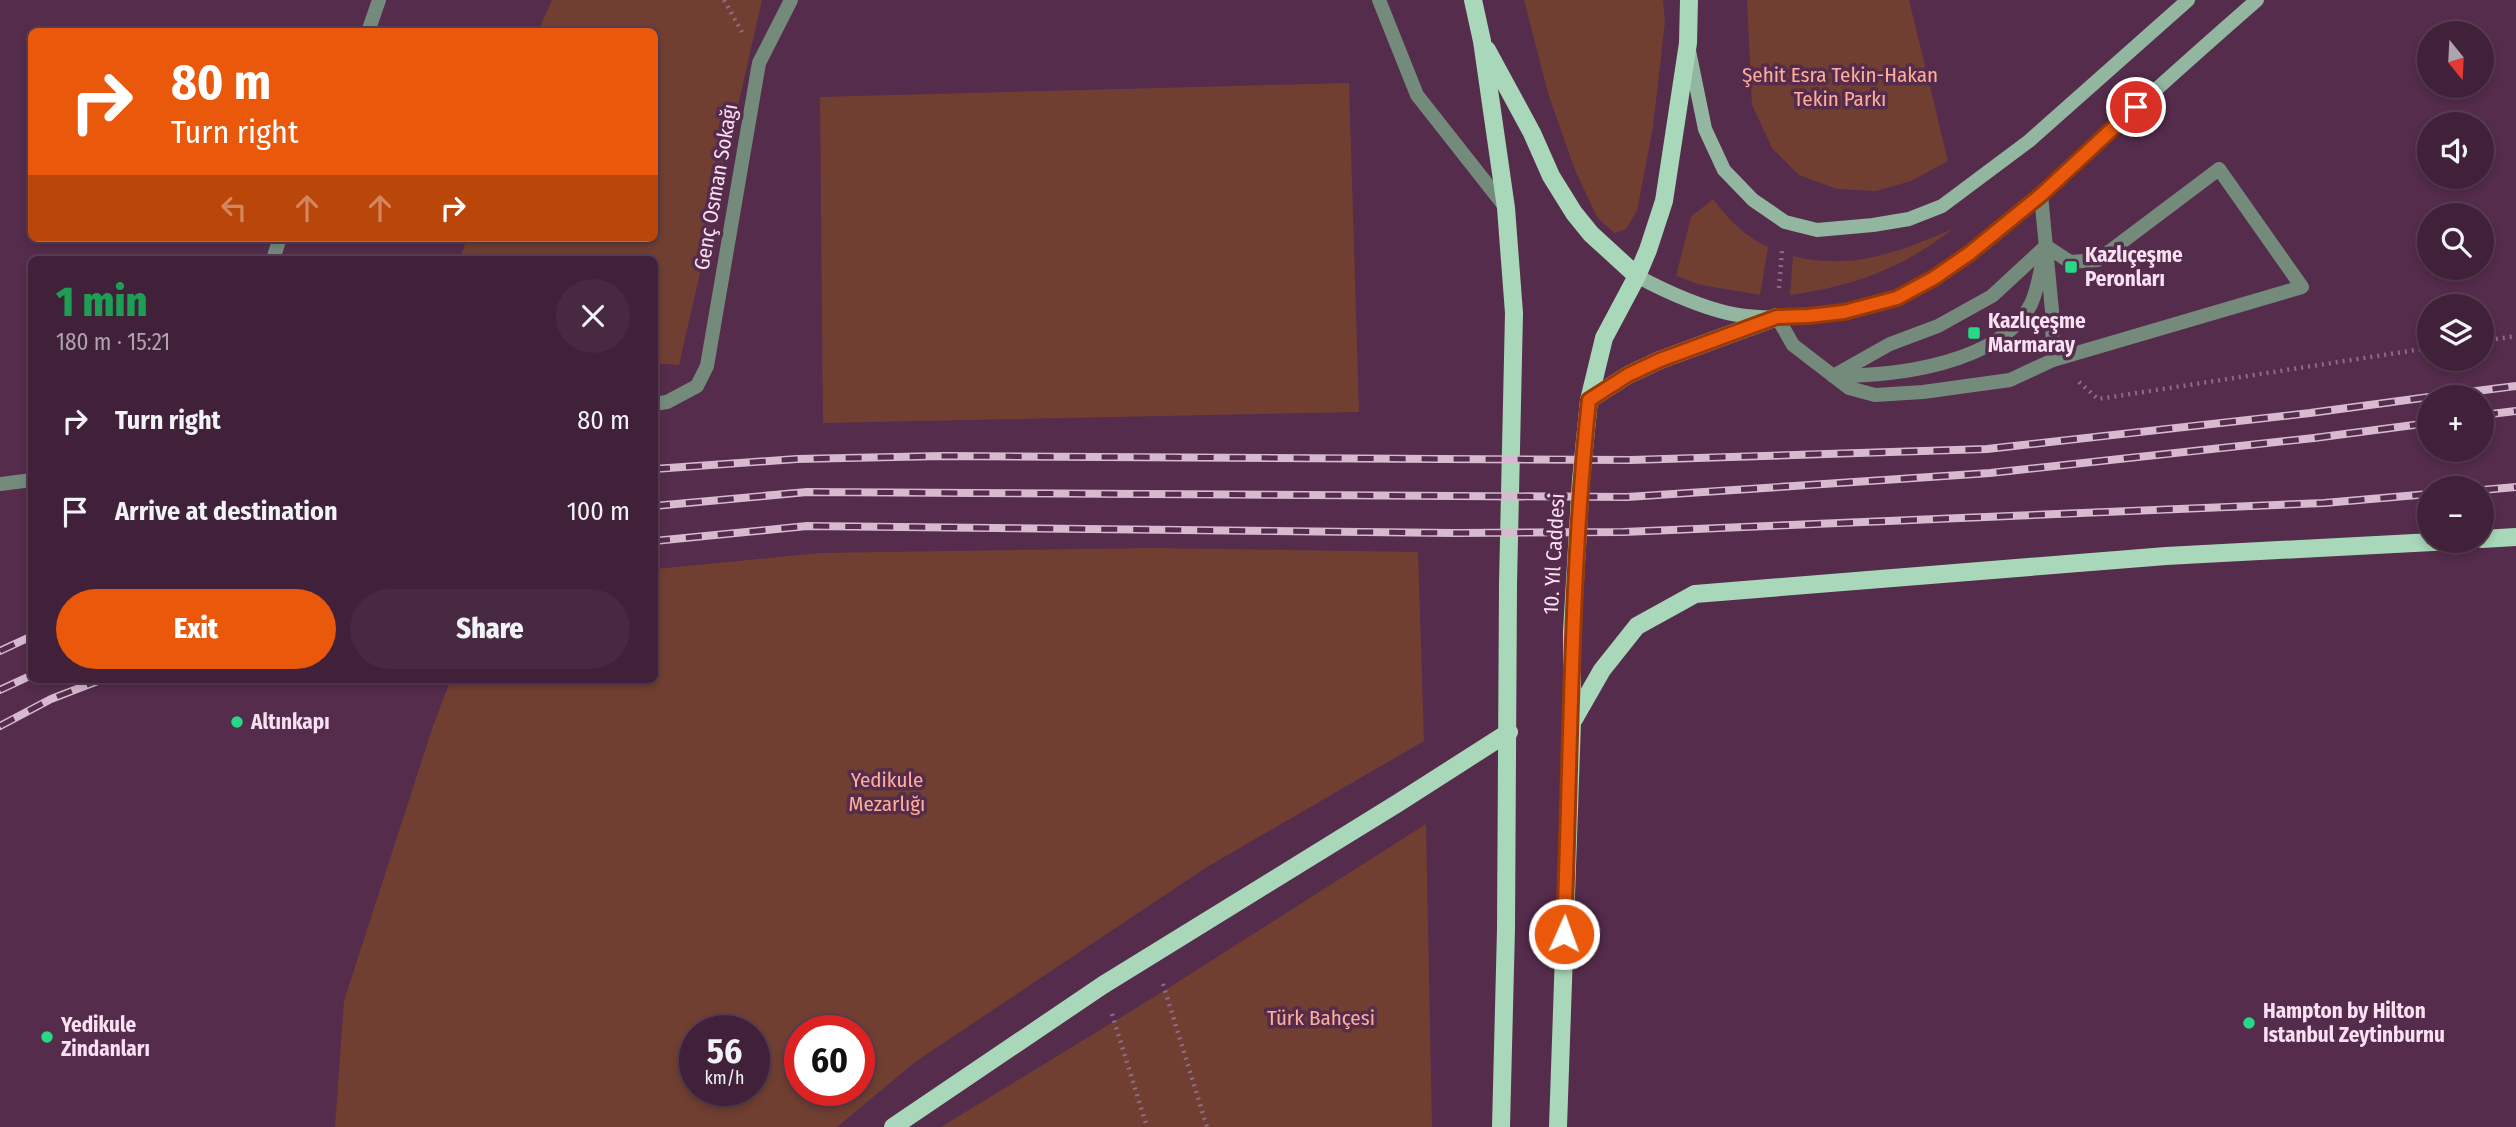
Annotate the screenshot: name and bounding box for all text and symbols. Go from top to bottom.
north arrow [2417,21,2494,98]
map controls [2417,21,2494,553]
text: 80 m [171,53,271,112]
icon: right [56,56,147,147]
park label: Şehit Esra Tekin-Hakan Tekin Parkı [1742,62,1938,112]
pin [2106,77,2166,137]
icon: arrive [2117,88,2155,126]
street label: Genç Osman Sokağı [689,102,743,272]
button: sound [2417,112,2494,189]
text: Turn right [171,113,298,151]
icon: left [215,189,253,227]
icon: ahead [288,189,326,227]
icon: ahead [361,189,399,227]
icon: right [434,189,472,227]
button: search [2417,203,2494,280]
place label: Kazlıçeşme Peronları [2085,242,2183,292]
marker: Kazlıçeşme Peronları [2063,259,2079,275]
text: 1 min [56,277,147,327]
button: close [556,279,630,353]
button: layers [2417,294,2494,371]
place label: Kazlıçeşme Marmaray [1988,308,2086,358]
marker: Kazlıçeşme Marmaray [1966,325,1982,341]
text: 180 m · 15:21 [56,328,170,356]
button: + [2417,385,2494,462]
icon: right [56,402,94,440]
text: Turn right [115,405,221,436]
text: 80 m [577,405,630,436]
button: − [2417,476,2494,553]
icon: arrive [56,493,94,531]
street label: 10. Yıl Caddesi [1538,493,1570,615]
text: Arrive at destination [115,496,338,527]
text: 100 m [567,496,630,527]
button: Exit [56,589,336,669]
button: Share [350,589,630,669]
place label: Altınkapı [250,709,330,735]
marker: Altınkapı [229,714,245,730]
park label: Yedikule Mezarlığı [849,767,925,817]
position arrow [1527,897,1601,971]
place label: Hampton by Hilton Istanbul Zeytinburnu [2263,998,2445,1048]
park label: Türk Bahçesi [1267,1005,1375,1031]
place label: Yedikule Zindanları [60,1012,150,1062]
speed limit sign: 60 [784,1015,875,1106]
marker: Hampton by Hilton Istanbul Zeytinburnu [2241,1015,2257,1031]
marker: Yedikule Zindanları [39,1029,55,1045]
text: 56 [707,1030,742,1072]
text: km/h [704,1067,745,1089]

